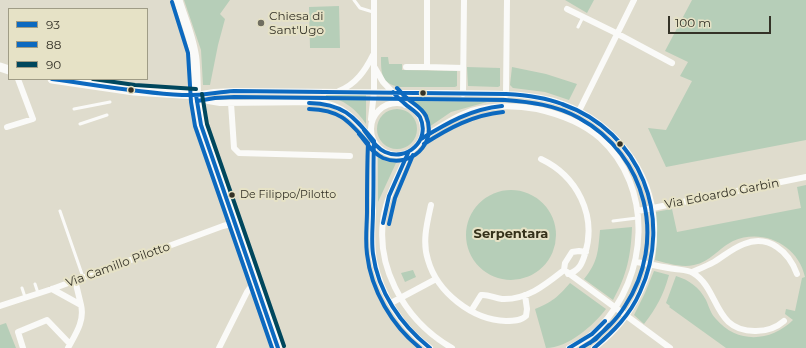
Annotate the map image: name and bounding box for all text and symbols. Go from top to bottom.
legend [8,8,148,80]
scale bar [670,8,773,34]
place label: Chiesa di Sant'Ugo [269,9,324,37]
text: 100 m [675,15,711,30]
text: 93 [46,17,60,32]
marker: Chiesa di Sant'Ugo [256,18,266,28]
text: 88 [46,37,61,52]
text: 90 [46,57,61,72]
unlabelled marker [126,85,136,95]
unlabelled marker [418,88,428,98]
unlabelled marker [615,139,625,149]
street label: Via Edoardo Garbin [664,176,780,212]
place label: De Filippo/Pilotto [240,188,336,202]
marker: De Filippo/Pilotto [227,190,237,200]
district label: Serpentara [474,226,548,242]
street label: Via Camillo Pilotto [64,239,172,291]

